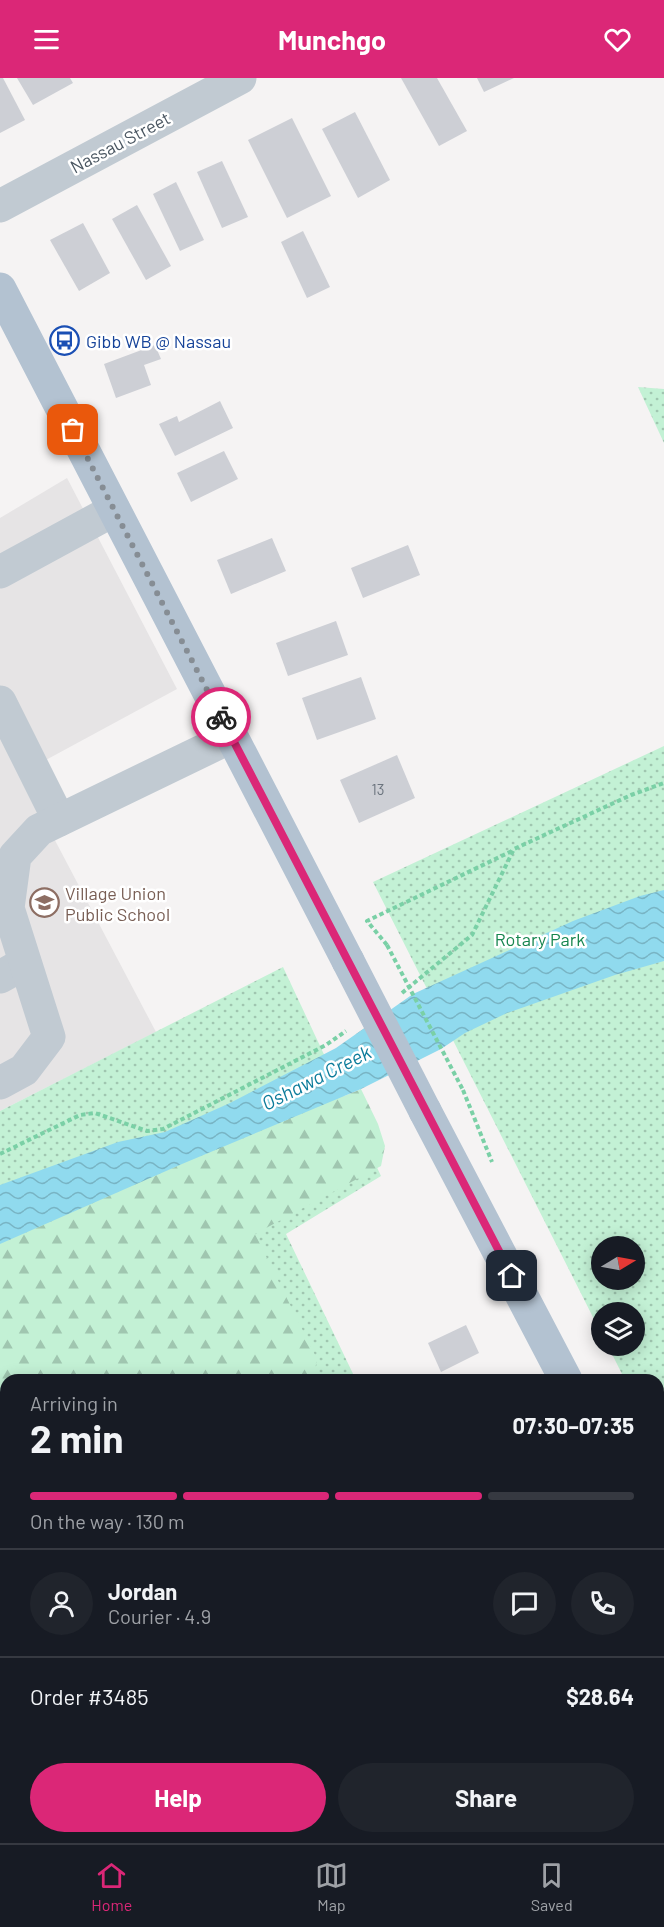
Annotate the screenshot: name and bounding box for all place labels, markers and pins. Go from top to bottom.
bus stop icon: Gibb WB @ Nassau [49,325,81,357]
place label: Gibb WB @ Nassau [86,330,231,352]
pin [47,404,98,455]
place label: Village Union Public School [65,882,170,925]
school or university icon: Village Union Public School [28,887,60,919]
pin [486,1250,537,1301]

